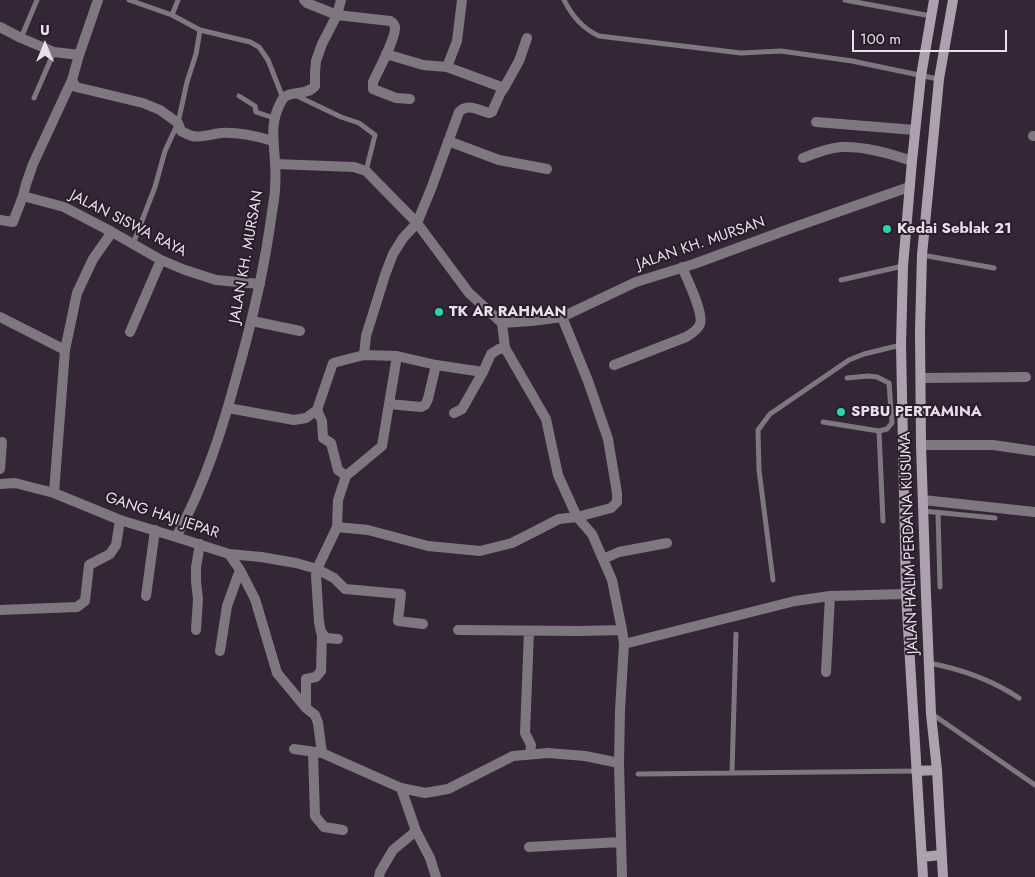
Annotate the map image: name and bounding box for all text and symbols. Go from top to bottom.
north arrow [20,20,70,70]
text: U [40,20,50,40]
scale bar [855,20,1010,52]
text: 100 m [860,28,901,50]
street label: JALAN SISWA RAYA [67,187,189,261]
street label: JALAN KH. MURSAN [226,189,268,325]
street label: JALAN KH. MURSAN [634,214,768,274]
place label: Kedai Seblak 21 [897,220,1012,238]
marker: Kedai Seblak 21 [881,223,893,235]
place label: TK AR RAHMAN [449,303,566,321]
marker: TK AR RAHMAN [433,306,445,318]
place label: SPBU PERTAMINA [851,403,982,421]
marker: SPBU PERTAMINA [835,406,847,418]
street label: JALAN HALIM PERDANA KUSUMA [897,432,923,654]
street label: GANG HAJI JEPAR [103,489,221,543]

